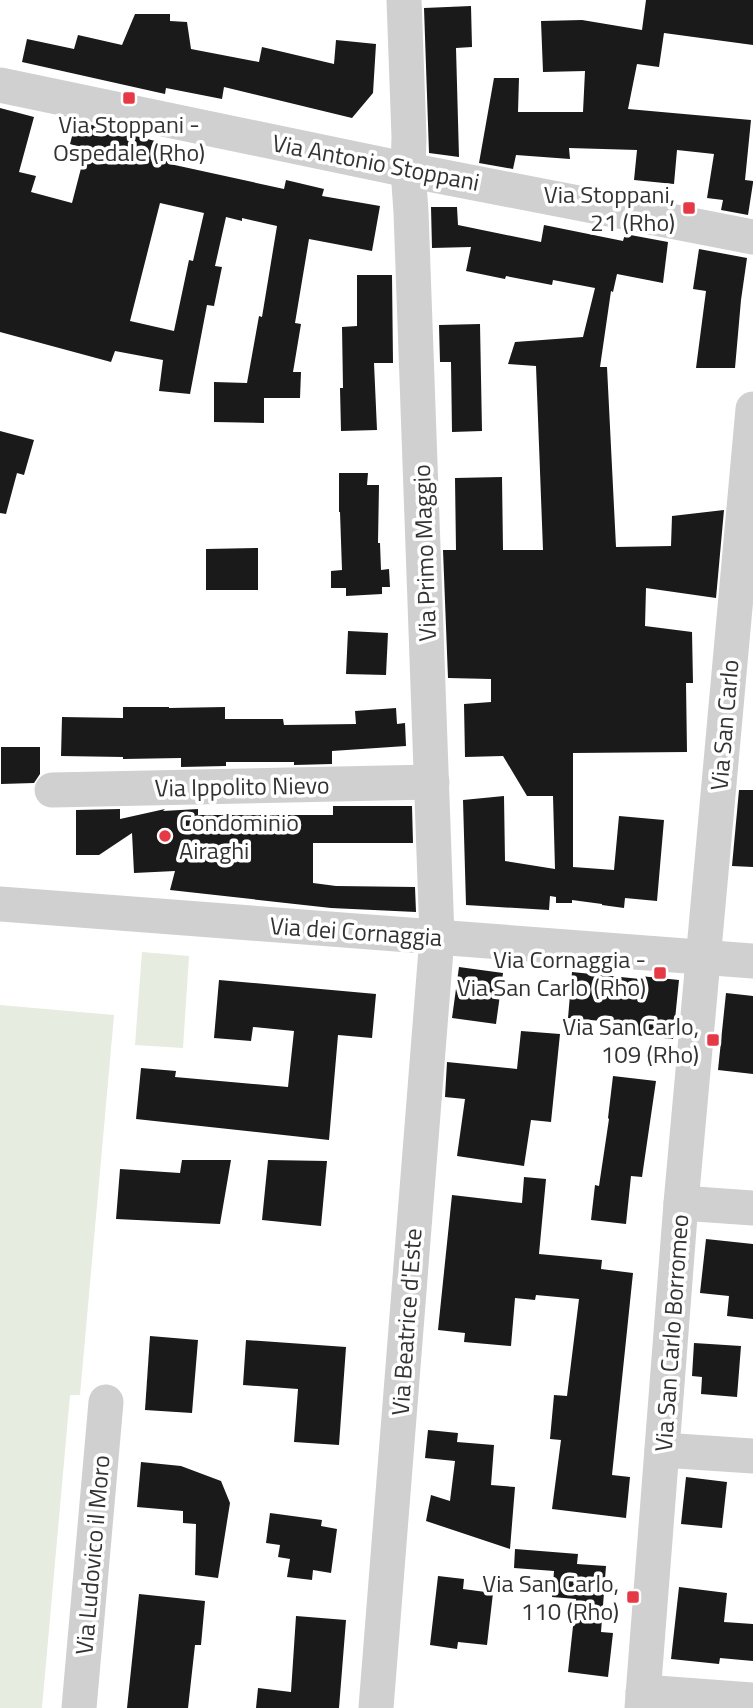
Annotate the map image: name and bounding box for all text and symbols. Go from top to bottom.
marker: Via Stoppani - Ospedale (Rho) [121,90,137,106]
place label: Via Stoppani - Ospedale (Rho) [53,106,205,170]
street label: Via Antonio Stoppani [269,124,483,200]
place label: Via Stoppani, 21 (Rho) [544,176,675,240]
marker: Via Stoppani, 21 (Rho) [681,200,697,216]
street label: Via Primo Maggio [403,464,445,642]
street label: Via San Carlo [700,658,748,792]
street label: Via Ippolito Nievo [154,766,330,806]
place label: Condominio Airaghi [179,804,299,868]
marker: Condominio Airaghi [157,828,173,844]
street label: Via dei Cornaggia [269,907,443,955]
place label: Via Cornaggia - Via San Carlo (Rho) [457,941,646,1005]
marker: Via Cornaggia - Via San Carlo (Rho) [652,965,668,981]
place label: Via San Carlo, 109 (Rho) [562,1008,699,1072]
marker: Via San Carlo, 109 (Rho) [705,1032,721,1048]
street label: Via San Carlo Borromeo [645,1213,697,1453]
street label: Via Beatrice d'Este [381,1227,431,1417]
street label: Via Ludovico il Moro [65,1454,119,1656]
place label: Via San Carlo, 110 (Rho) [482,1565,619,1629]
marker: Via San Carlo, 110 (Rho) [625,1589,641,1605]

